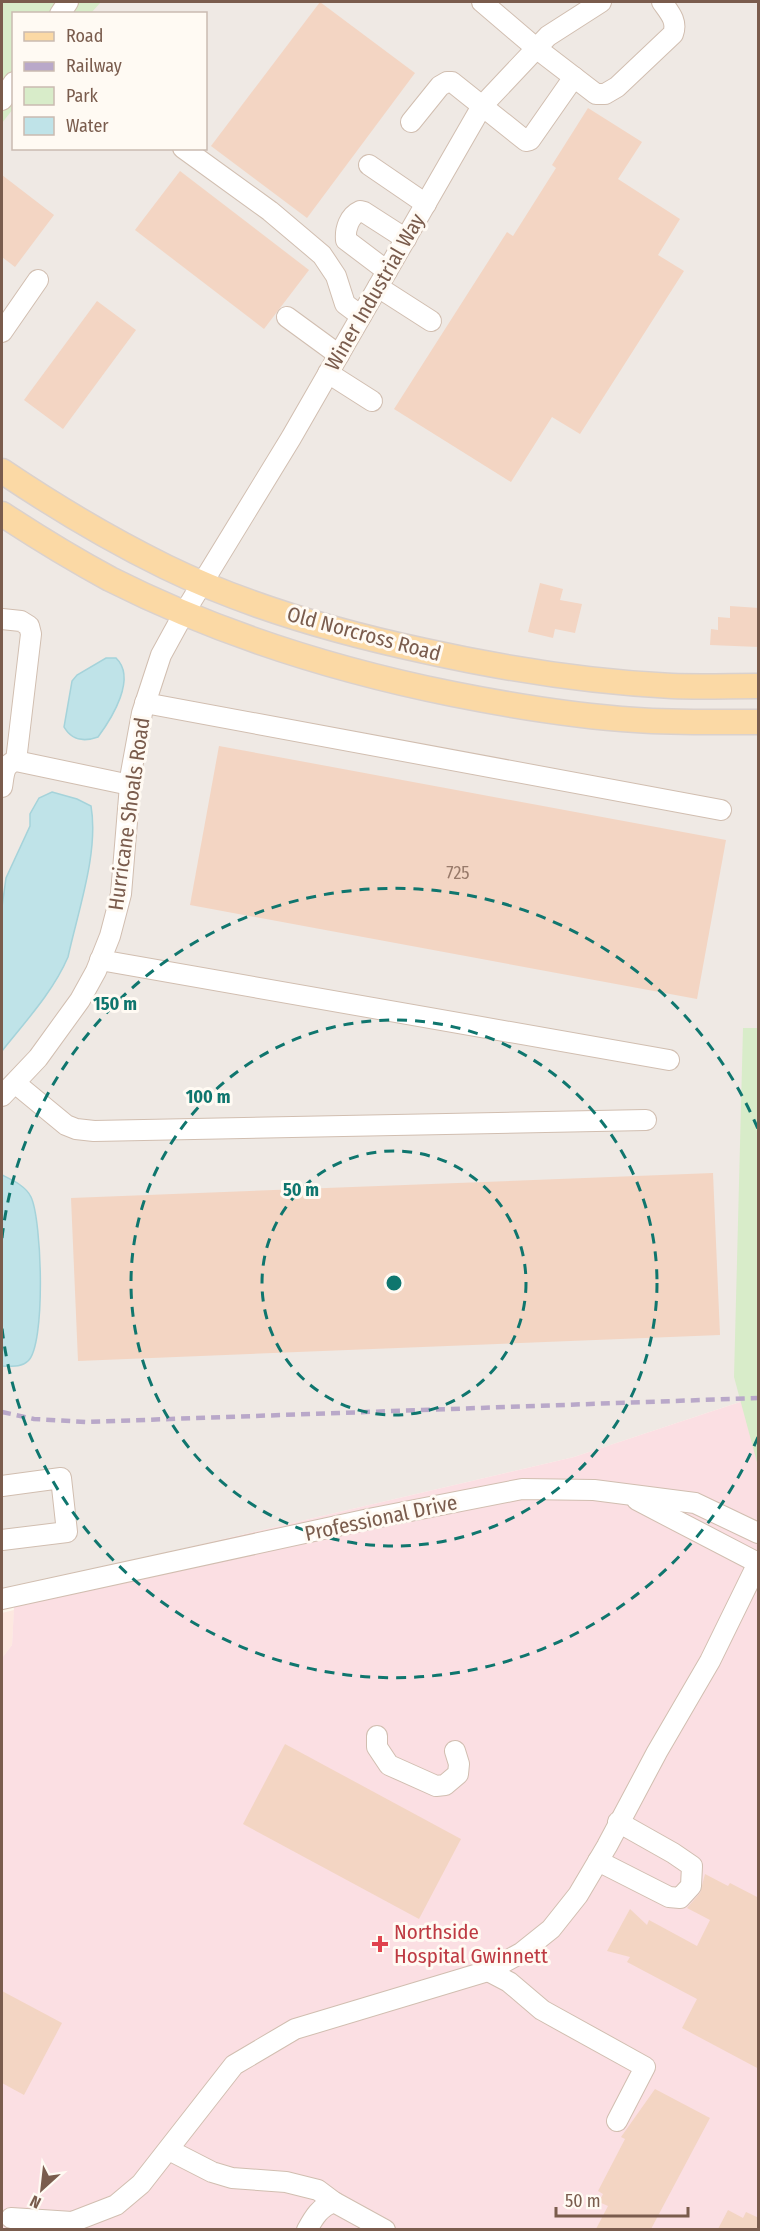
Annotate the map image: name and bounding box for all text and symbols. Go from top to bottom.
legend [12,12,207,150]
text: Road [66,25,103,47]
text: Railway [66,55,122,77]
text: Park [66,85,99,107]
text: Water [66,115,109,137]
street label: Winer Industrial Way [319,208,431,375]
street label: Old Norcross Road [284,601,444,667]
street label: Hurricane Shoals Road [103,716,155,912]
house number: 725 [446,862,470,884]
text: 150 m [93,993,137,1015]
text: 100 m [186,1086,230,1108]
text: 50 m [283,1179,319,1201]
centre of rings [384,1273,404,1293]
street label: Professional Drive [302,1489,460,1547]
place label: Northside Hospital Gwinnett [394,1919,548,1969]
marker: Northside Hospital Gwinnett [371,1935,389,1953]
north arrow [12,2159,72,2219]
scale bar [556,2180,688,2218]
text: 50 m [565,2190,601,2212]
text: N [27,2191,44,2213]

